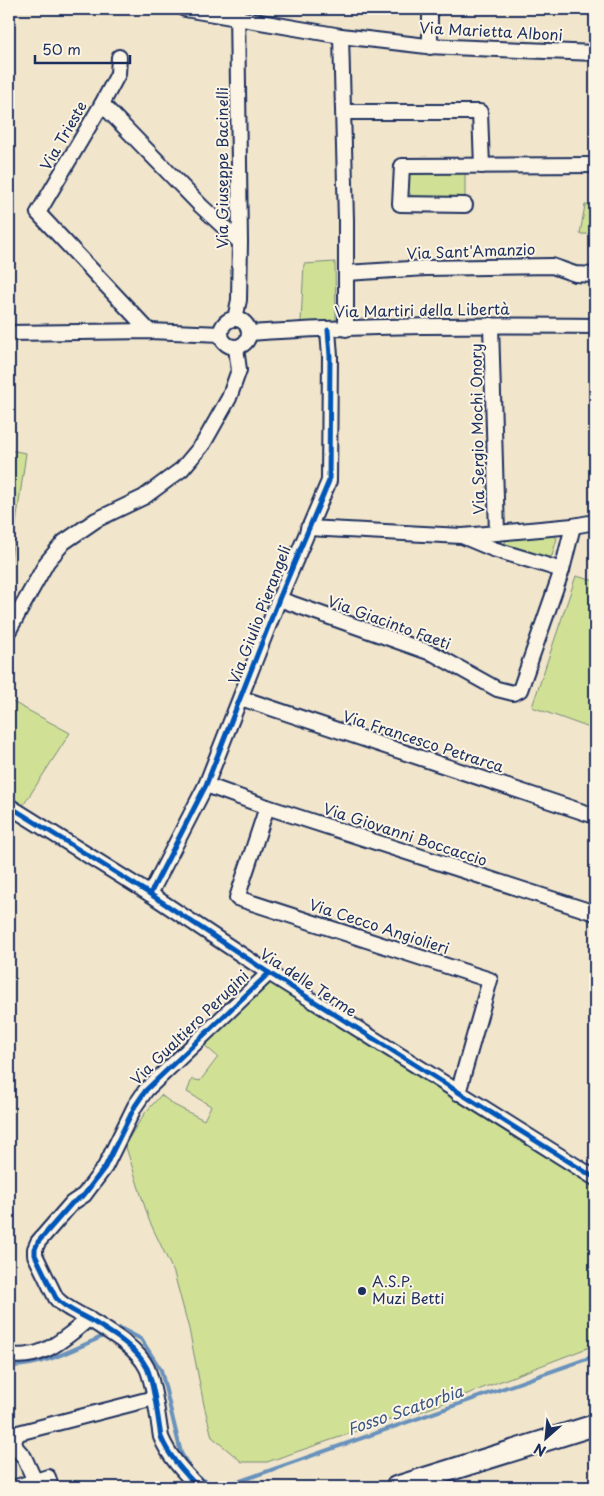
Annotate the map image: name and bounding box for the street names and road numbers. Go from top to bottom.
street label: Via Marietta Alboni [419,15,563,46]
street label: Via Giuseppe Bacinelli [210,87,233,249]
street label: Via Trieste [34,96,92,174]
street label: Via Sant'Amanzio [406,237,536,264]
street label: Via Martiri della Libertà [334,296,510,323]
street label: Via Sergio Mochi Onory [464,343,489,515]
street label: Via Giulio Pierangeli [221,542,296,687]
street label: Via Giacinto Faeti [325,589,454,655]
street label: Via Francesco Petrarca [340,704,508,778]
street label: Via Giovanni Boccaccio [320,796,491,871]
street label: Via Cecco Angiolieri [306,892,452,959]
street label: Via delle Terme [256,942,362,1022]
street label: Via Gualtiero Perugini [124,964,253,1090]

